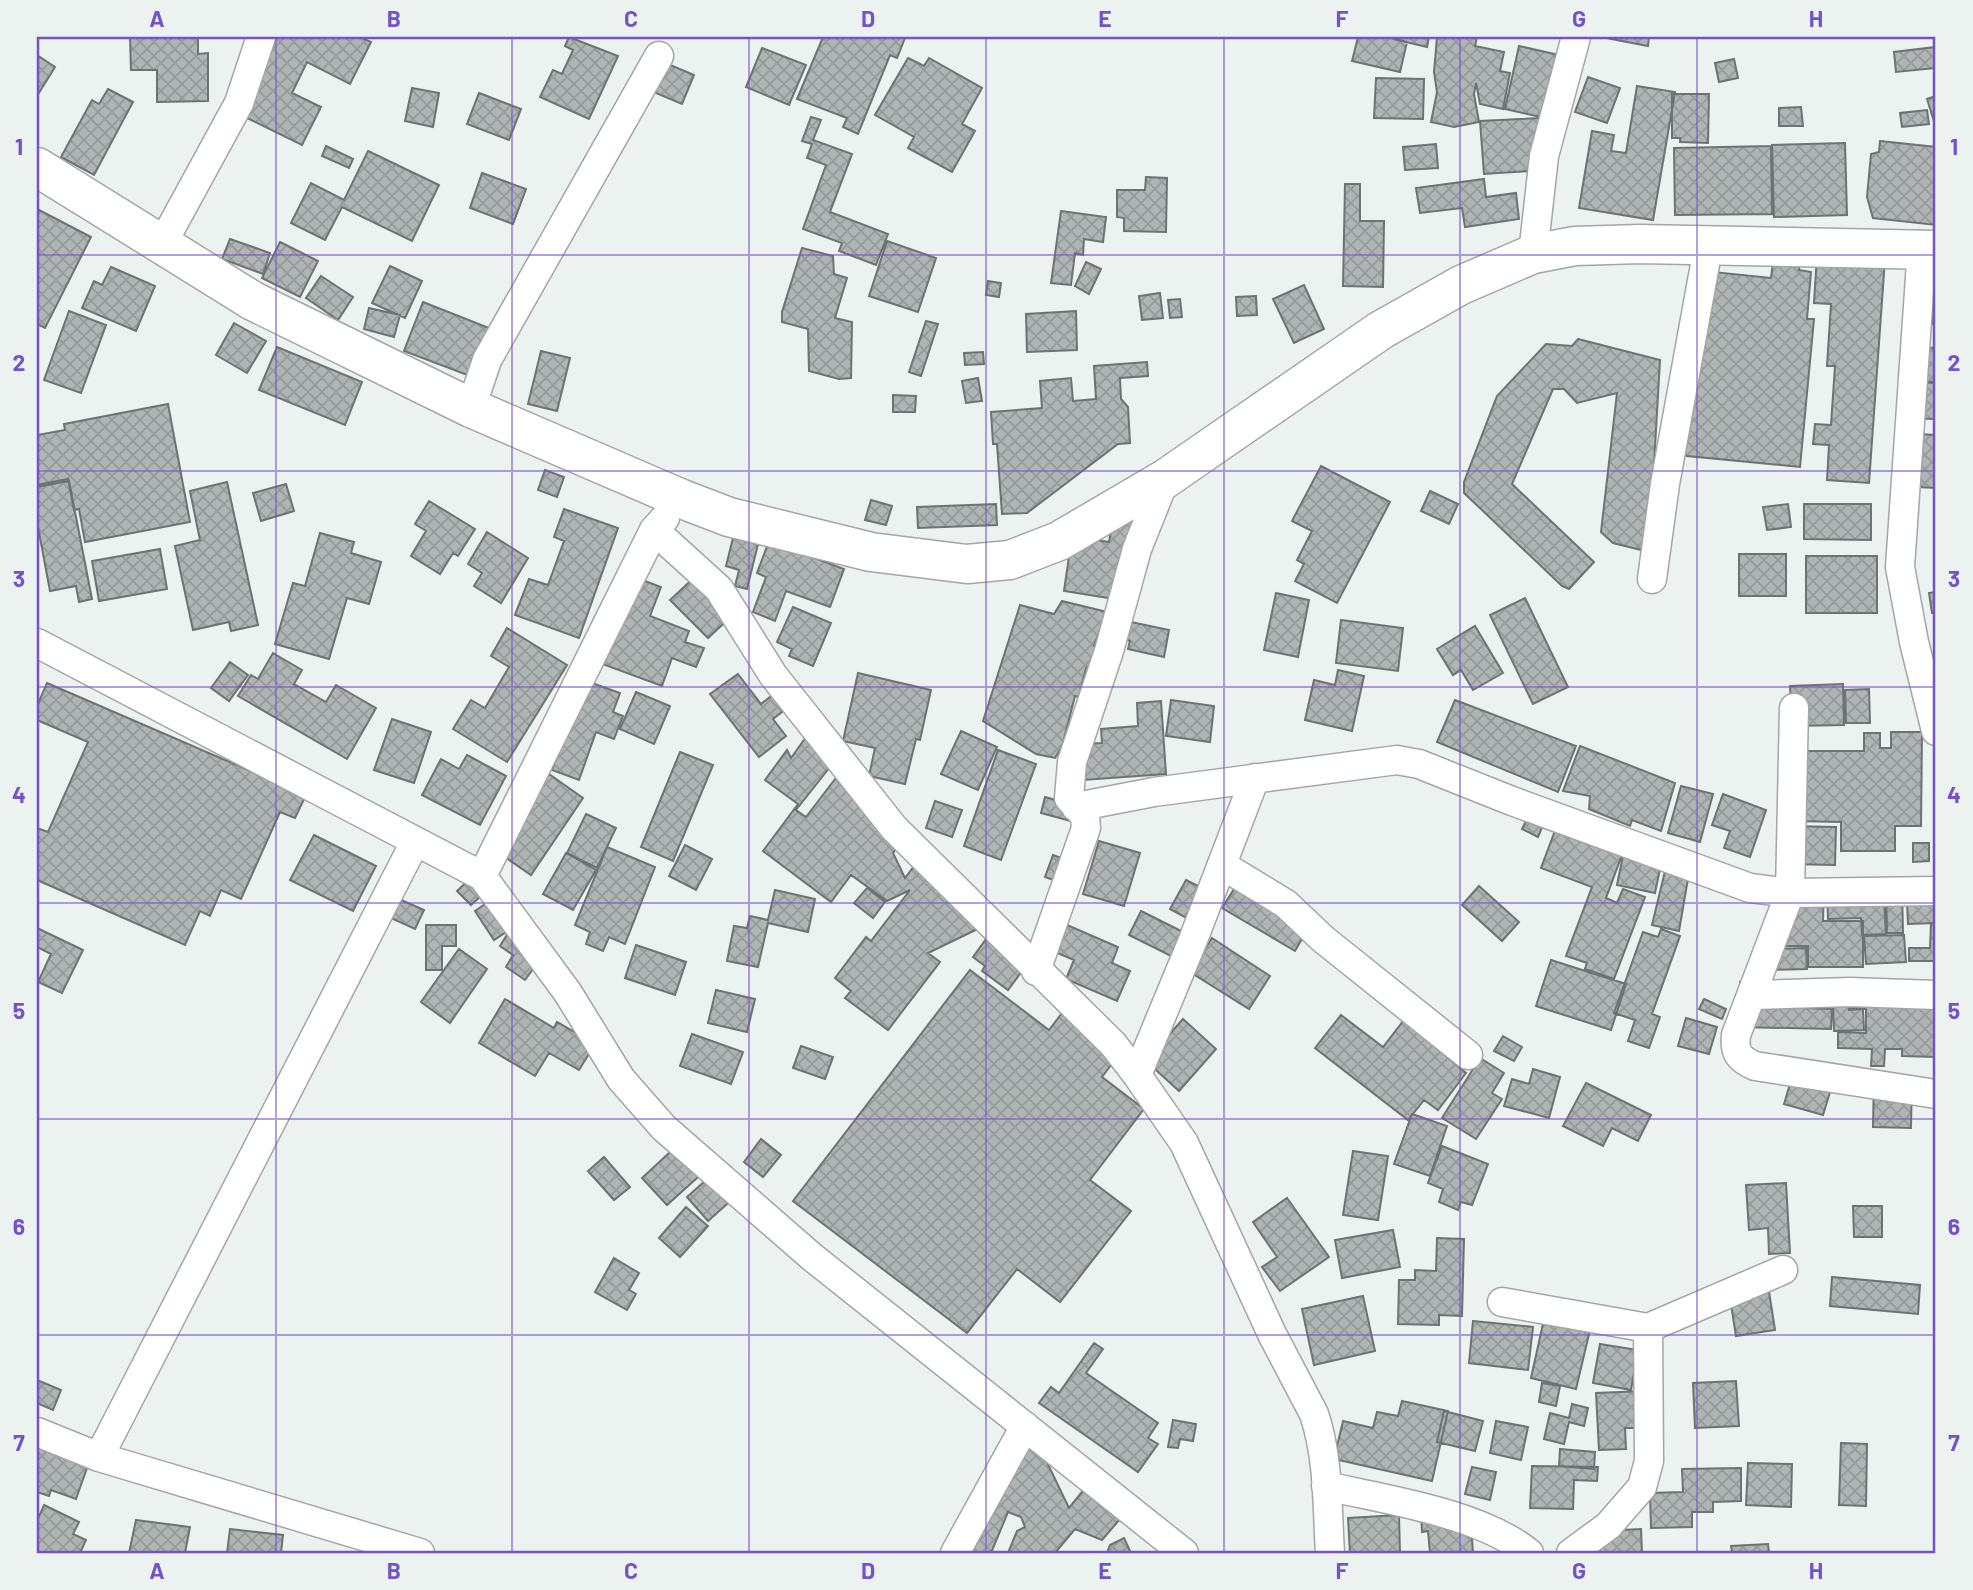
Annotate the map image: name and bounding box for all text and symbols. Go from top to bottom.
text: A [149,4,165,32]
text: B [387,4,401,32]
text: C [624,4,638,32]
text: D [861,4,875,32]
text: E [1098,4,1112,32]
text: F [1336,4,1349,32]
text: G [1572,4,1586,32]
text: H [1809,4,1823,32]
text: 1 [15,132,23,160]
text: 1 [1950,132,1958,160]
text: 2 [13,348,25,376]
text: 2 [1948,348,1960,376]
text: 3 [13,564,25,592]
text: 3 [1948,564,1960,592]
text: 4 [12,780,26,808]
text: 4 [1947,780,1961,808]
text: 5 [13,996,25,1024]
text: 5 [1948,996,1960,1024]
text: 6 [13,1212,25,1240]
text: 6 [1948,1212,1960,1240]
text: 7 [13,1428,25,1456]
text: 7 [1948,1428,1960,1456]
text: A [149,1556,165,1584]
text: B [387,1556,401,1584]
text: C [624,1556,638,1584]
text: D [861,1556,875,1584]
text: E [1098,1556,1112,1584]
text: F [1336,1556,1349,1584]
text: G [1572,1556,1586,1584]
text: H [1809,1556,1823,1584]

